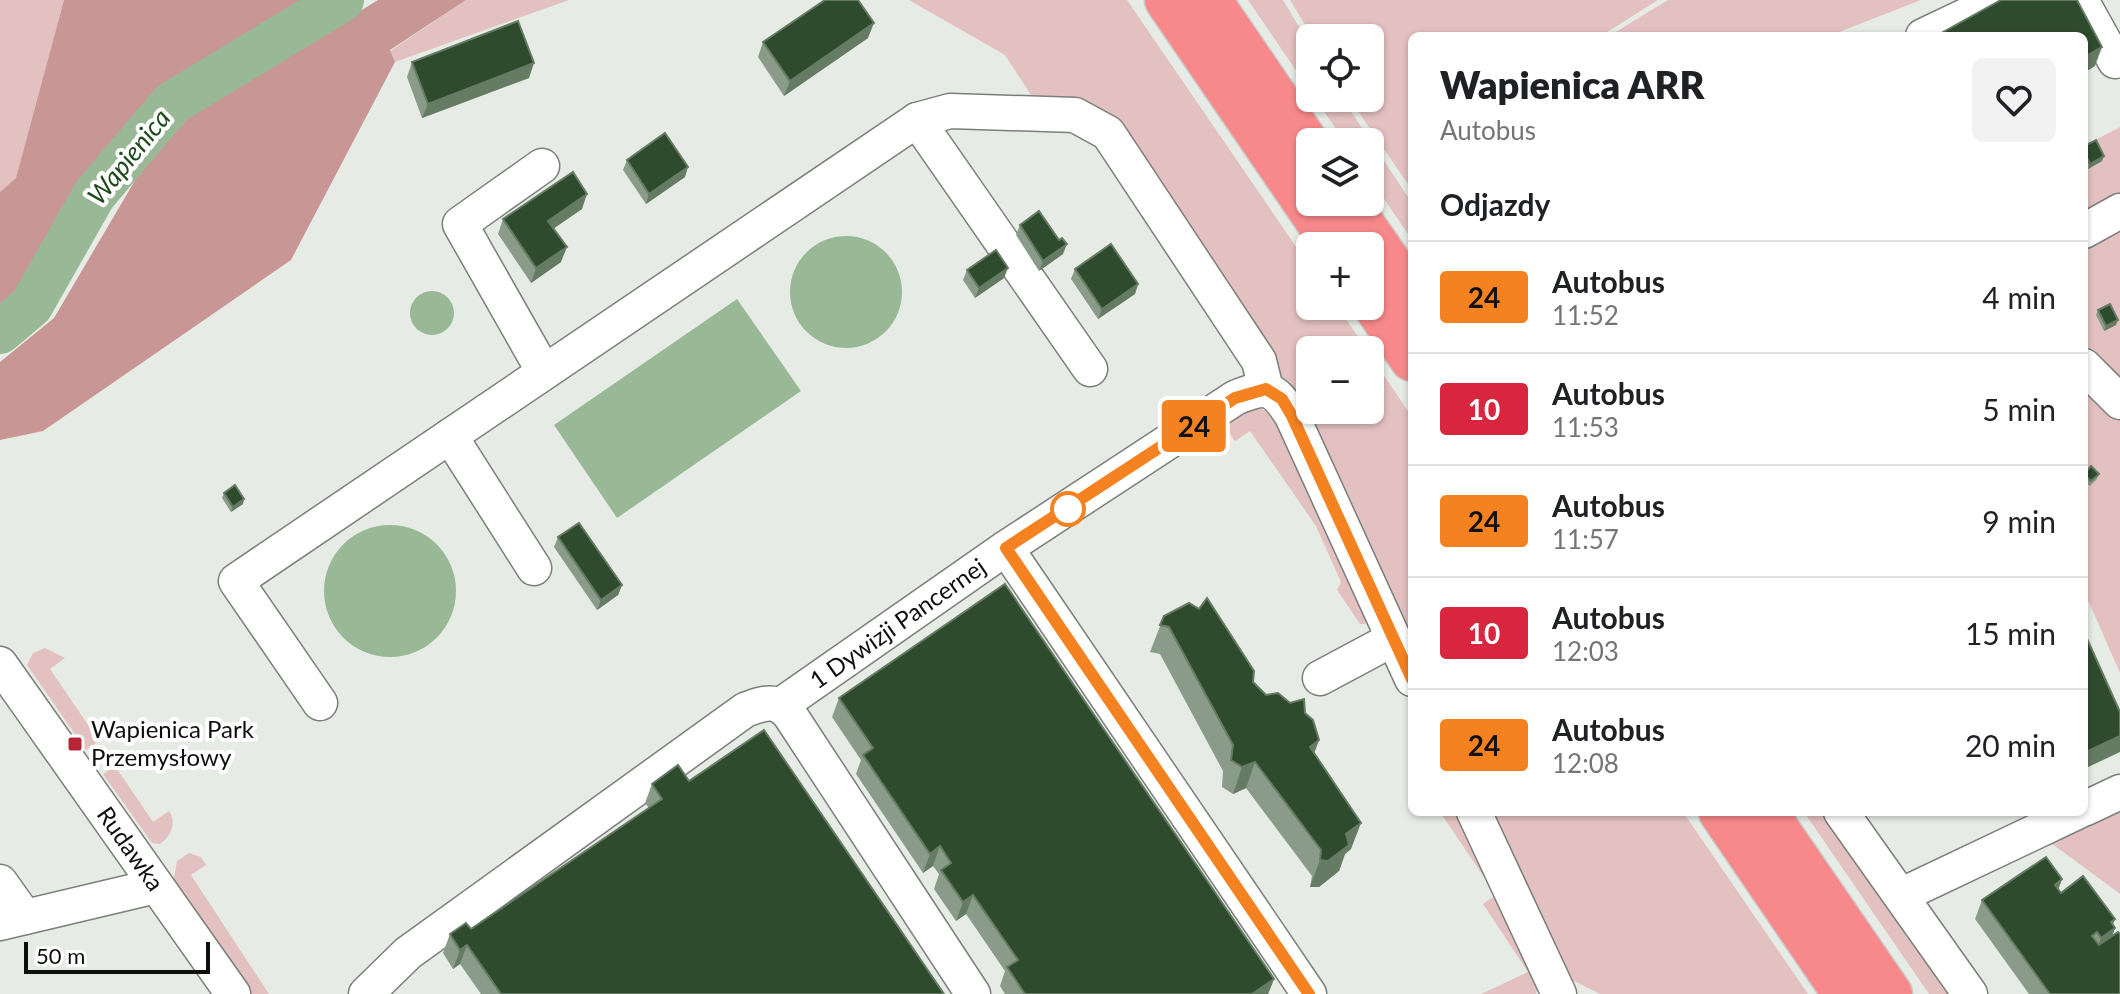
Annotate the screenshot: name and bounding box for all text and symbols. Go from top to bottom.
map controls [1296,24,1384,424]
button: locate [1296,24,1384,112]
button: heart [1972,58,2056,142]
text: Wapienica ARR [1440,61,1705,107]
water label: Wapienica [80,102,176,211]
text: Autobus [1440,114,1536,146]
button: layers [1296,128,1384,216]
text: Odjazdy [1440,186,1550,222]
button: + [1296,232,1384,320]
text: Autobus [1552,263,1665,299]
text: 4 min [1982,279,2056,315]
text: 24 [1468,280,1500,314]
text: 11:52 [1552,299,1619,331]
button: − [1296,336,1384,424]
text: Autobus [1552,375,1665,411]
text: 5 min [1982,391,2056,427]
text: 10 [1468,392,1500,426]
line badge: 24 [1158,400,1230,452]
text: 24 [1178,409,1210,443]
text: 11:53 [1552,411,1619,443]
text: Autobus [1552,487,1665,523]
unlabelled marker [1051,492,1085,526]
text: 9 min [1982,503,2056,539]
text: 24 [1468,504,1500,538]
text: 11:57 [1552,523,1619,555]
street label: 1 Dywizji Pancernej [804,551,990,694]
text: Autobus [1552,599,1665,635]
text: 15 min [1965,615,2056,651]
text: 10 [1468,616,1500,650]
text: 12:03 [1552,635,1619,667]
text: Autobus [1552,711,1665,747]
place label: Wapienica Park Przemysłowy [91,714,255,771]
text: 20 min [1965,727,2056,763]
text: 24 [1468,728,1500,762]
marker: Wapienica Park Przemysłowy [66,735,84,753]
text: 12:08 [1552,747,1619,779]
street label: Rudawka [92,800,171,896]
scale bar [24,938,210,974]
text: 50 m [36,942,85,969]

